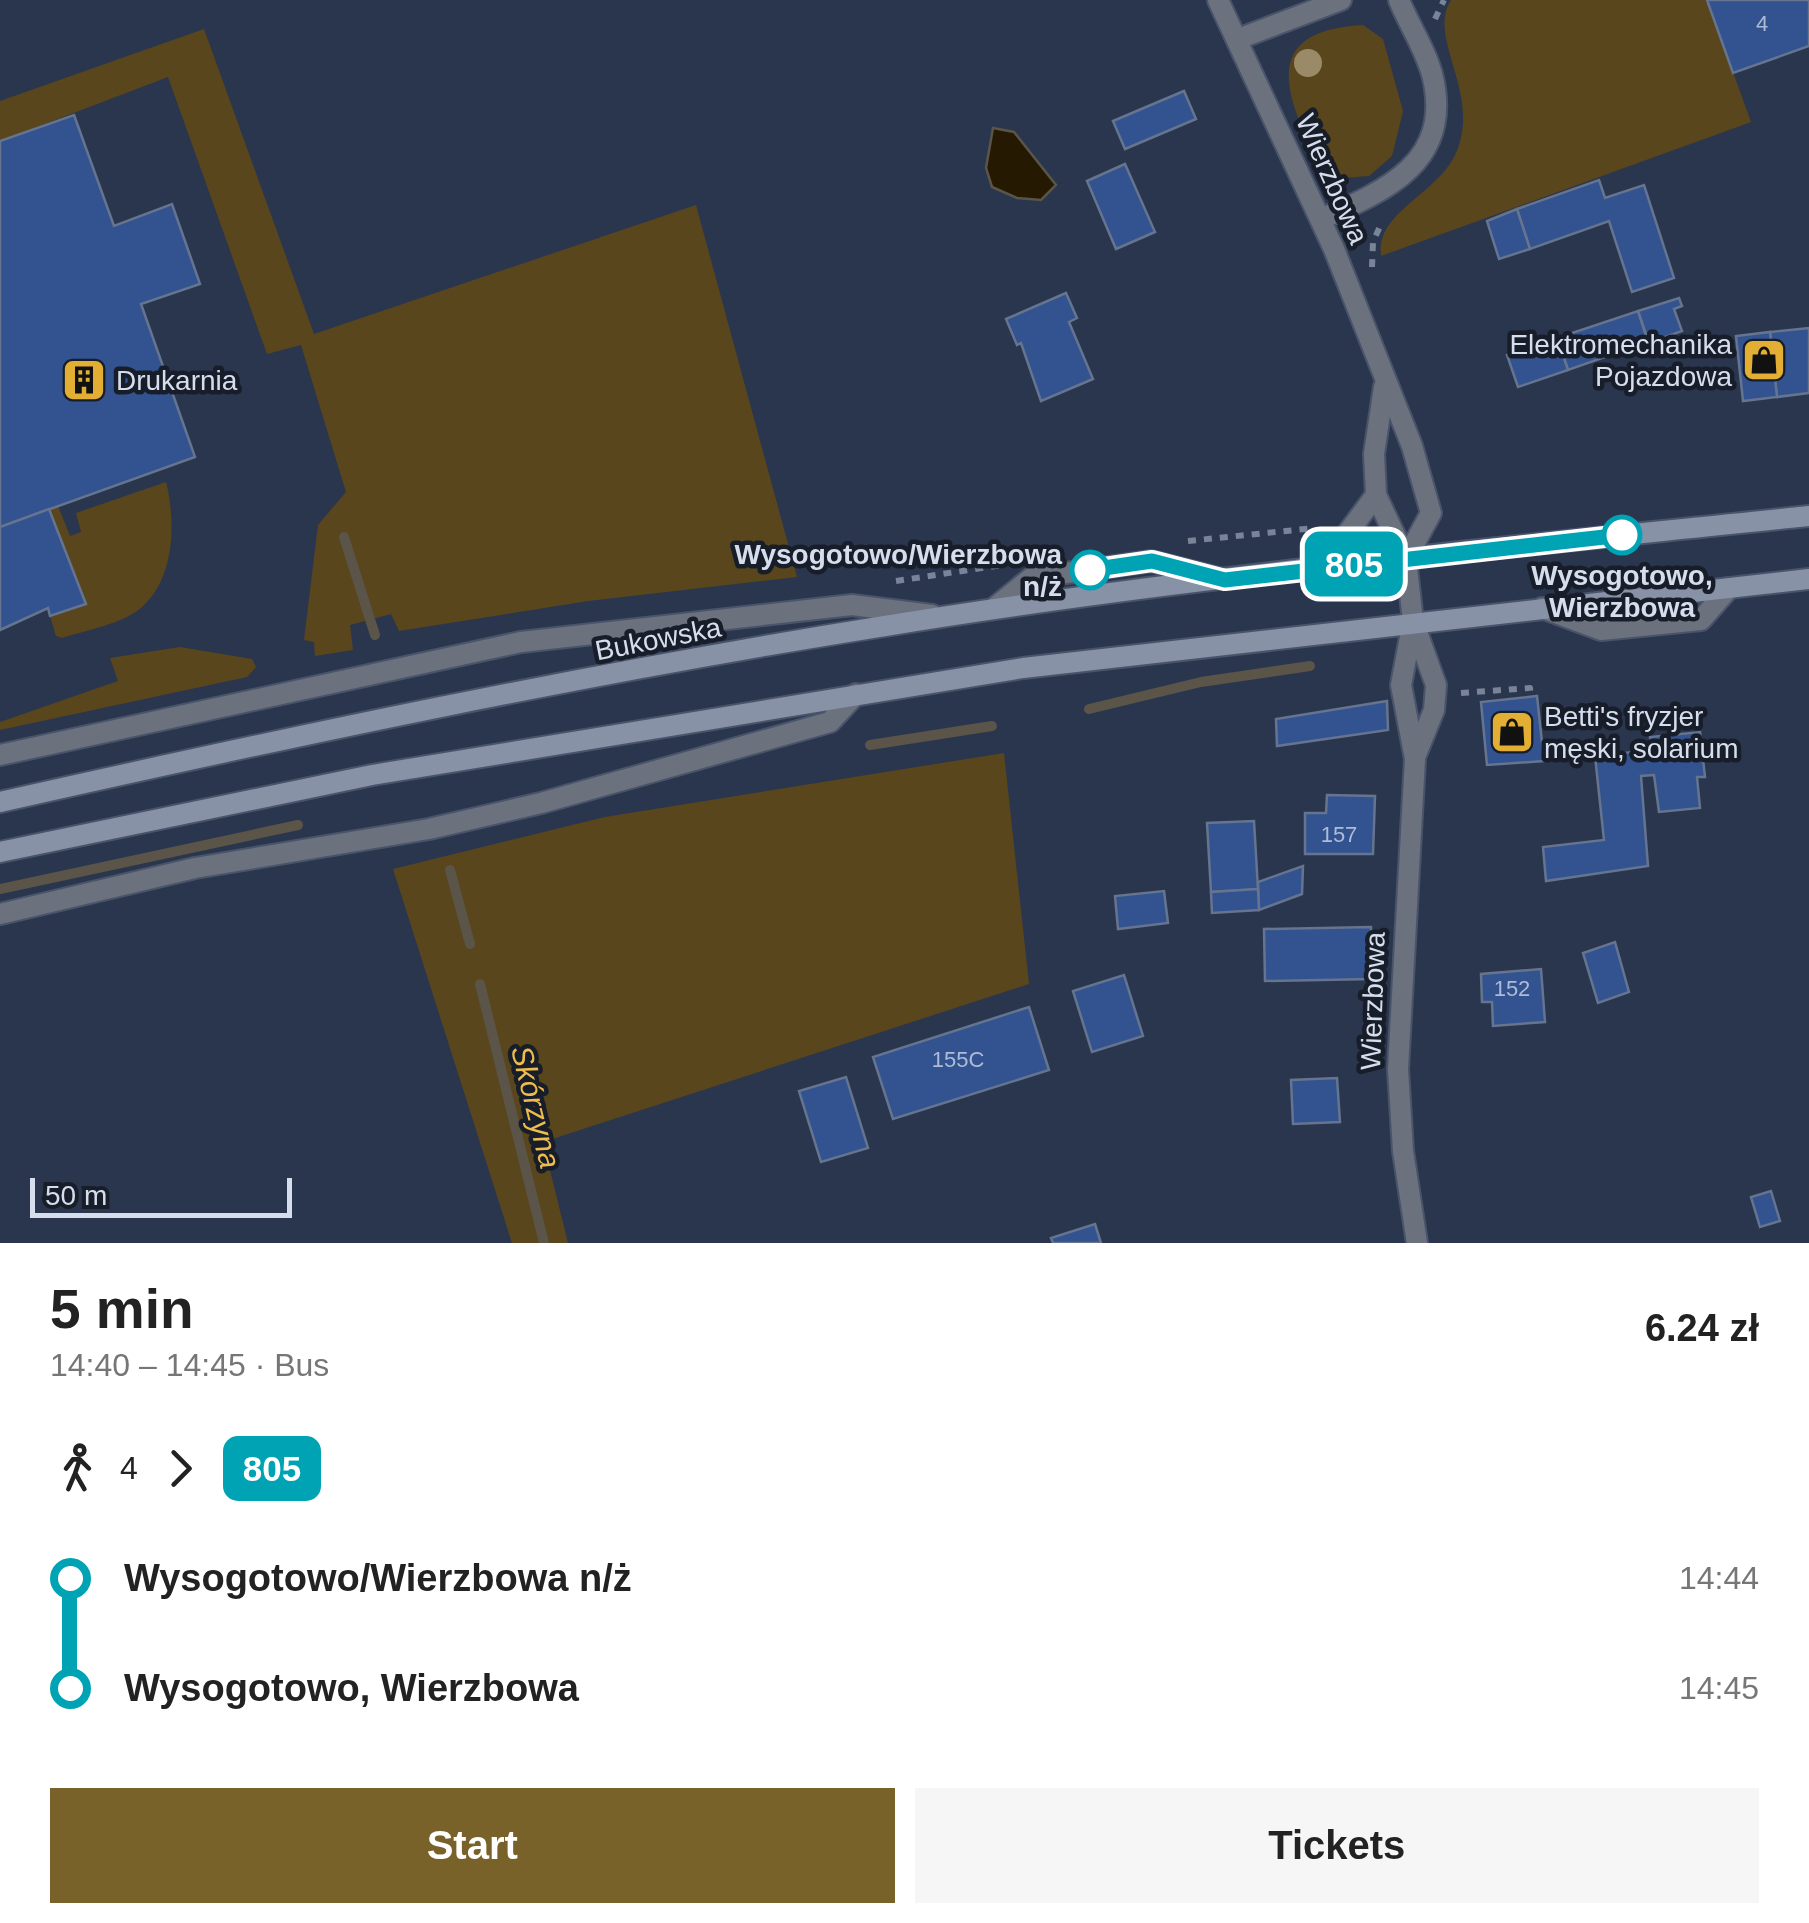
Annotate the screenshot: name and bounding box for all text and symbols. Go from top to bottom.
house number: 4 [1756,11,1768,36]
street label: Wierzbowa [1290,109,1374,249]
place label: Elektromechanika Pojazdowa [1509,329,1732,392]
shop icon: Elektromechanika Pojazdowa [1741,337,1787,383]
building icon: Drukarnia [61,357,107,403]
place label: Drukarnia [116,365,238,396]
marker: Wysogotowo, Wierzbowa [1603,516,1641,554]
line badge: 805 [1296,532,1412,596]
place label: Wysogotowo/Wierzbowa n/ż [735,539,1062,602]
text: 805 [1325,545,1383,584]
marker: Wysogotowo/Wierzbowa n/ż [1071,551,1109,589]
place label: Wysogotowo, Wierzbowa [1531,560,1713,623]
street label: Bukowska [592,612,724,666]
place label: Betti's fryzjer męski, solarium [1544,701,1738,764]
shop icon: Betti's fryzjer męski, solarium [1489,709,1535,755]
house number: 157 [1321,822,1357,847]
street label: Wierzbowa [1355,931,1391,1071]
house number: 152 [1494,976,1530,1001]
water label: Skórzyna [505,1042,567,1172]
house number: 155C [932,1047,984,1072]
scale bar [30,1173,292,1218]
text: 50 m [45,1180,107,1211]
text: 5 min [50,1278,194,1340]
text: 6.24 zł [1645,1307,1759,1349]
text: 14:40 – 14:45 · Bus [50,1347,329,1383]
icon: walk [50,1441,105,1496]
icon: forward [153,1441,208,1496]
text: 805 [243,1449,301,1488]
text: 4 [120,1450,138,1486]
text: Wysogotowo/Wierzbowa n/ż [124,1557,632,1599]
text: 14:44 [1679,1560,1759,1596]
text: Wysogotowo, Wierzbowa [124,1667,579,1709]
text: 14:45 [1679,1670,1759,1706]
button: Start [50,1788,895,1903]
button: Tickets [915,1788,1759,1903]

